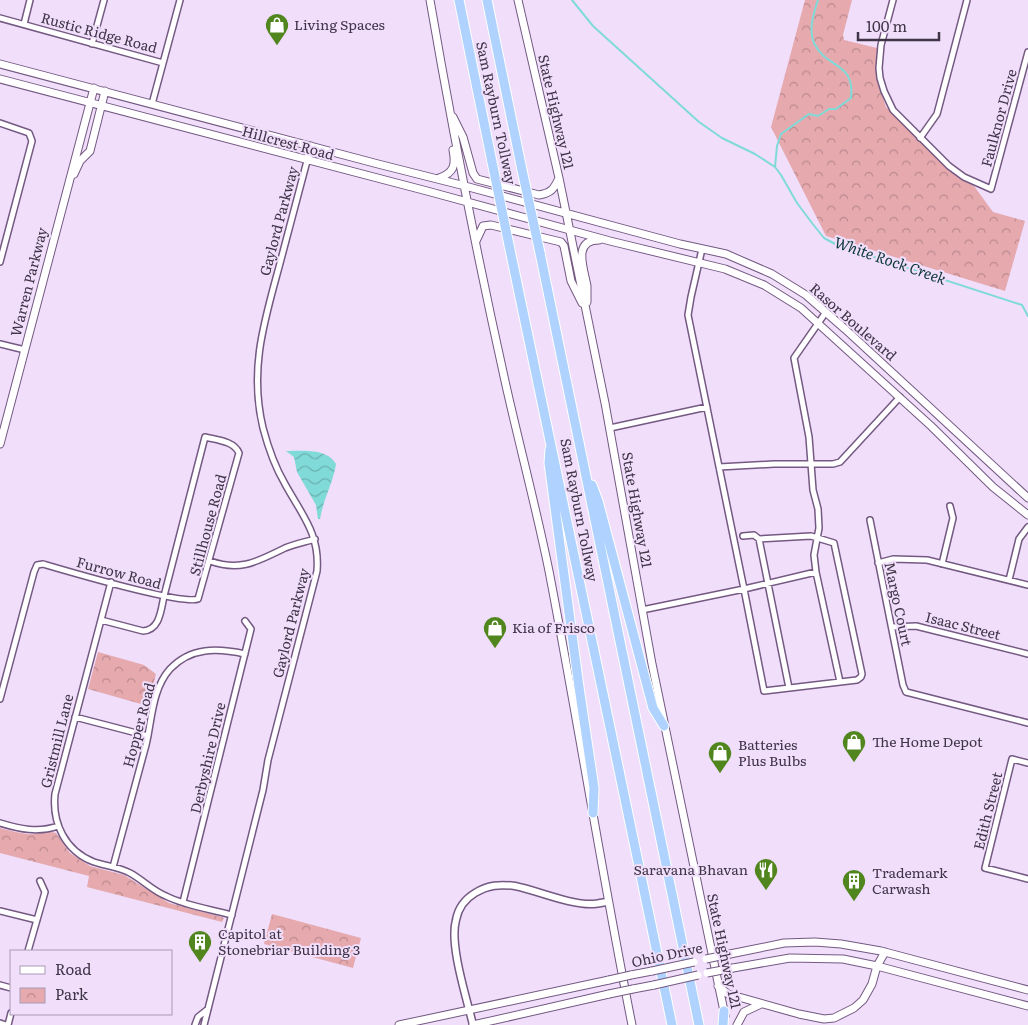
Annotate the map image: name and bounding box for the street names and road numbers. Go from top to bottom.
street label: Rustic Ridge Road [39,7,160,57]
street label: Sam Rayburn Tollway [472,39,522,187]
street label: State Highway 121 [534,52,580,172]
street label: Faulknor Drive [975,67,1021,169]
street label: Hillcrest Road [240,120,337,164]
street label: Gaylord Parkway [254,163,303,278]
street label: Warren Parkway [5,224,52,339]
street label: Rasor Boulevard [806,278,902,365]
street label: Sam Rayburn Tollway [556,436,604,584]
street label: State Highway 121 [618,450,658,570]
street label: Stillhouse Road [184,471,230,578]
street label: Furrow Road [75,551,164,593]
street label: Margo Court [880,560,918,648]
street label: Gaylord Parkway [267,565,314,680]
street label: Isaac Street [924,606,1003,644]
street label: Hopper Road [117,680,159,770]
street label: Gristmill Lane [35,691,77,790]
street label: Derbyshire Drive [184,700,230,815]
street label: Edith Street [968,769,1006,852]
street label: State Highway 121 [703,891,747,1011]
street label: Ohio Drive [629,937,704,971]

